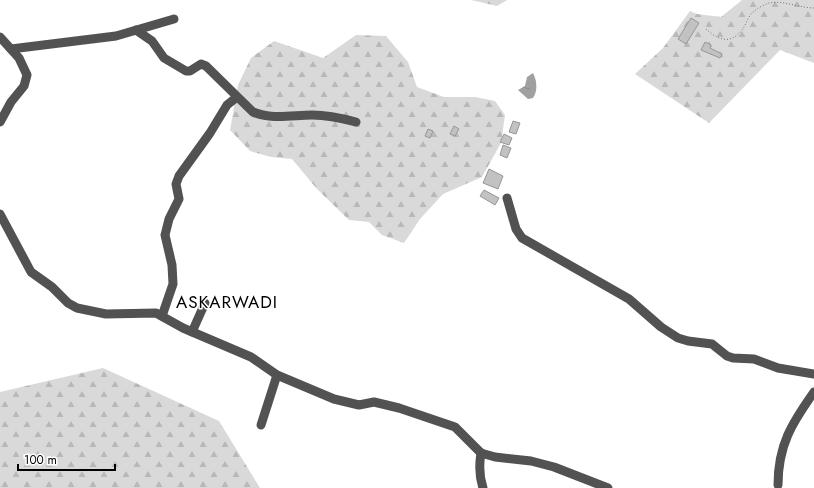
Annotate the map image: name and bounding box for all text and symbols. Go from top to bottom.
district label: ASKARWADI [176,290,278,314]
scale bar [18,446,115,472]
text: 100 m [24,451,57,469]

